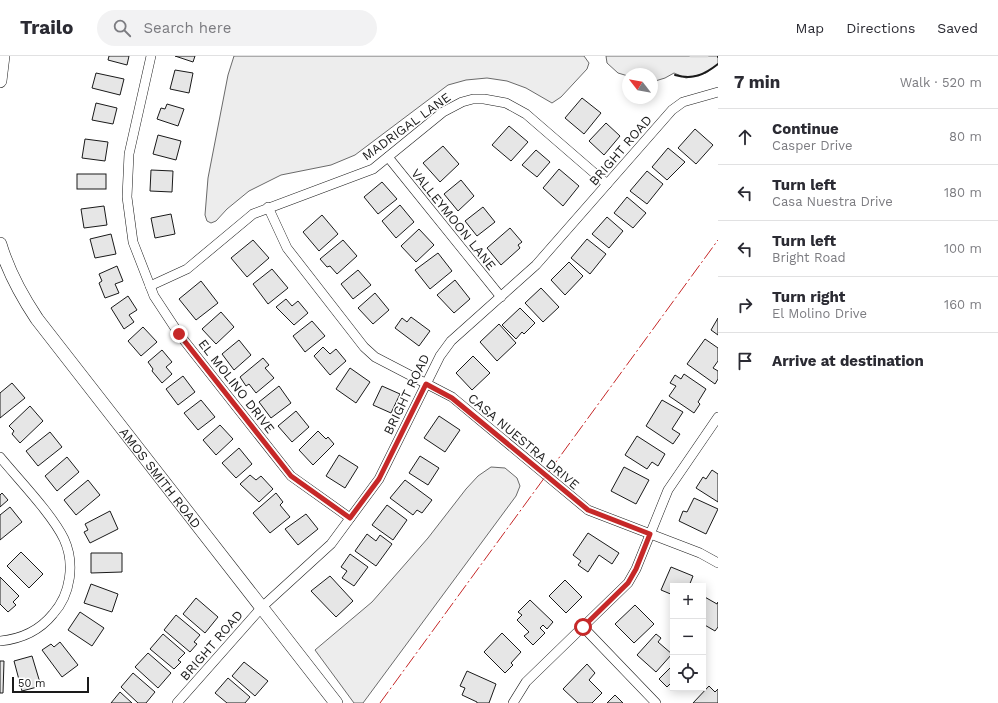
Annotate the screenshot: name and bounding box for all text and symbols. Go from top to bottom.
search box [97,10,377,46]
text: Trailo [20,16,73,39]
icon: search [111,17,133,39]
text: Search here [143,19,231,37]
text: Map [796,20,824,36]
text: Directions [846,20,915,36]
text: Saved [937,20,978,36]
north arrow [622,68,658,104]
text: 7 min [734,72,780,92]
text: Walk · 520 m [900,75,982,90]
street label: MADRIGAL LANE [359,89,453,164]
street label: BRIGHT ROAD [586,112,655,188]
text: Continue [772,120,839,138]
icon: ahead [734,126,756,148]
text: 80 m [949,129,982,144]
text: Casper Drive [772,138,853,153]
street label: VALLEYMOON LANE [408,166,499,273]
text: Turn left [772,176,836,194]
icon: left [734,182,756,204]
text: 180 m [944,185,982,200]
text: Casa Nuestra Drive [772,194,893,209]
text: Turn left [772,232,836,250]
icon: left [734,238,756,260]
text: 100 m [944,241,982,256]
text: Bright Road [772,250,846,265]
text: Turn right [772,288,845,306]
icon: right [734,294,756,316]
text: 160 m [944,297,982,312]
text: El Molino Drive [772,306,867,321]
route end [170,325,188,343]
street label: EL MOLINO DRIVE [195,336,278,436]
icon: arrive [734,350,756,372]
street label: BRIGHT ROAD [380,351,432,437]
text: Arrive at destination [772,352,924,370]
street label: CASA NUESTRA DRIVE [465,390,582,492]
street label: AMOS SMITH ROAD [116,425,204,531]
map controls [670,583,706,691]
button: + [670,583,706,619]
street label: BRIGHT ROAD [177,607,246,683]
route start [574,618,592,636]
button: − [670,619,706,655]
button: locate [670,655,706,691]
scale bar [12,675,89,694]
text: 50 m [18,677,45,690]

